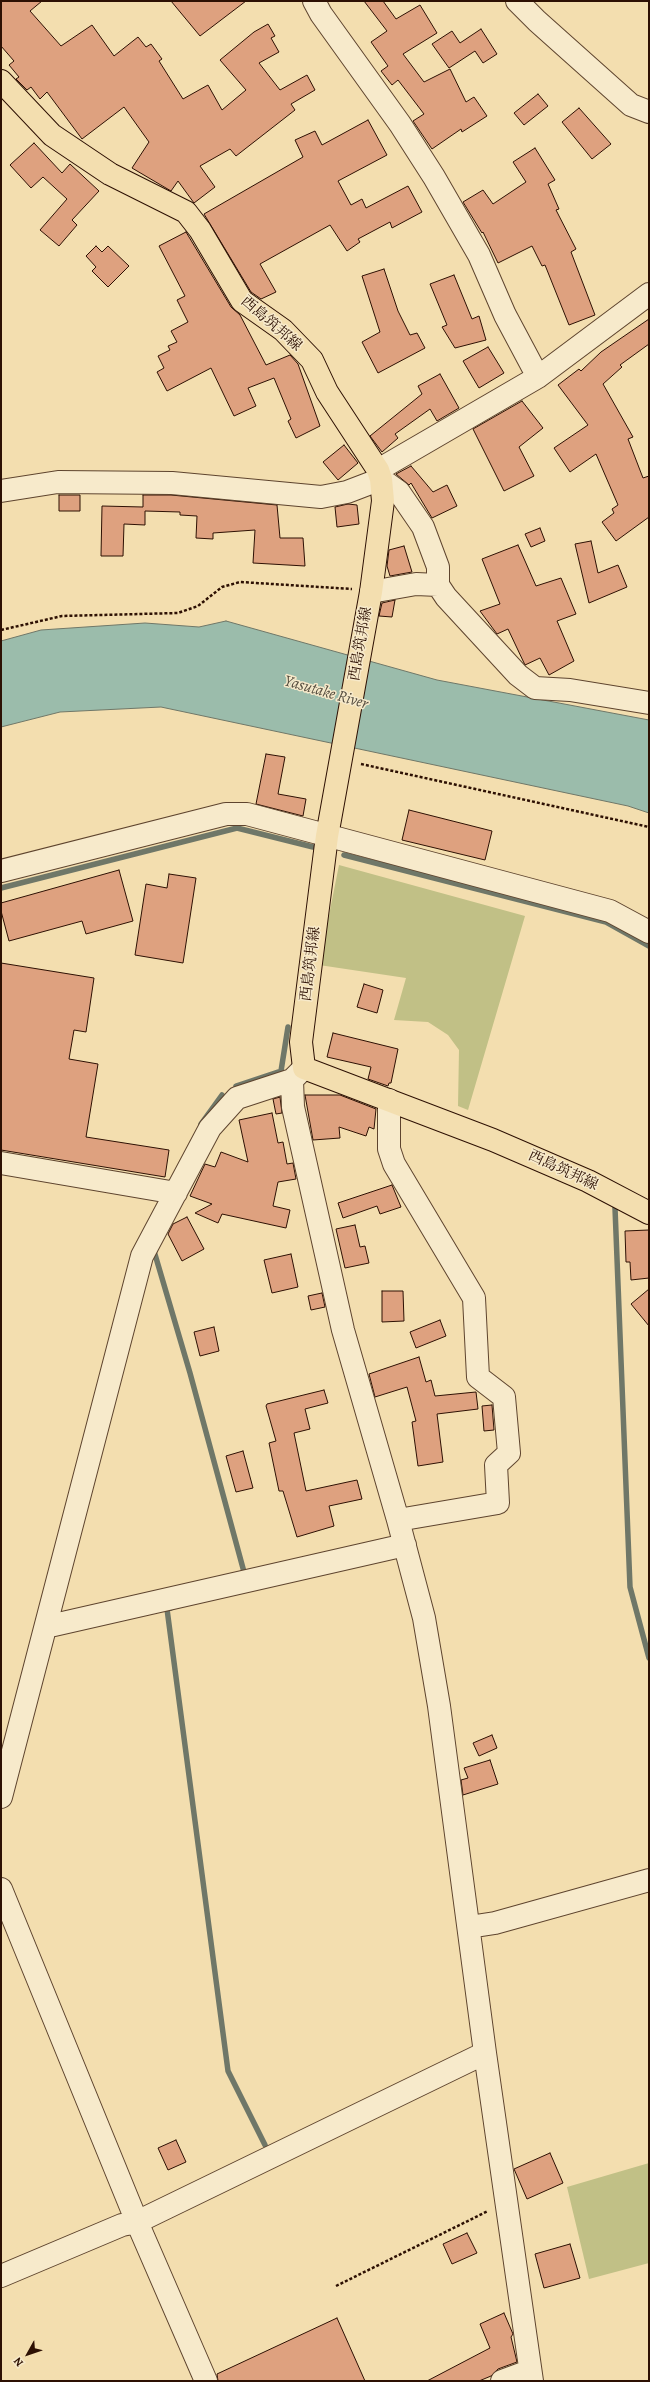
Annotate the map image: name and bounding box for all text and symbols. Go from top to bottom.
street label: 西島筑邦線 [237,293,305,355]
street label: 西島筑邦線 [346,606,376,682]
water label: Yasutake River [282,672,370,714]
street label: 西島筑邦線 [297,926,325,1002]
street label: 西島筑邦線 [525,1147,601,1195]
north arrow [8,2334,48,2374]
text: N [10,2354,27,2370]

